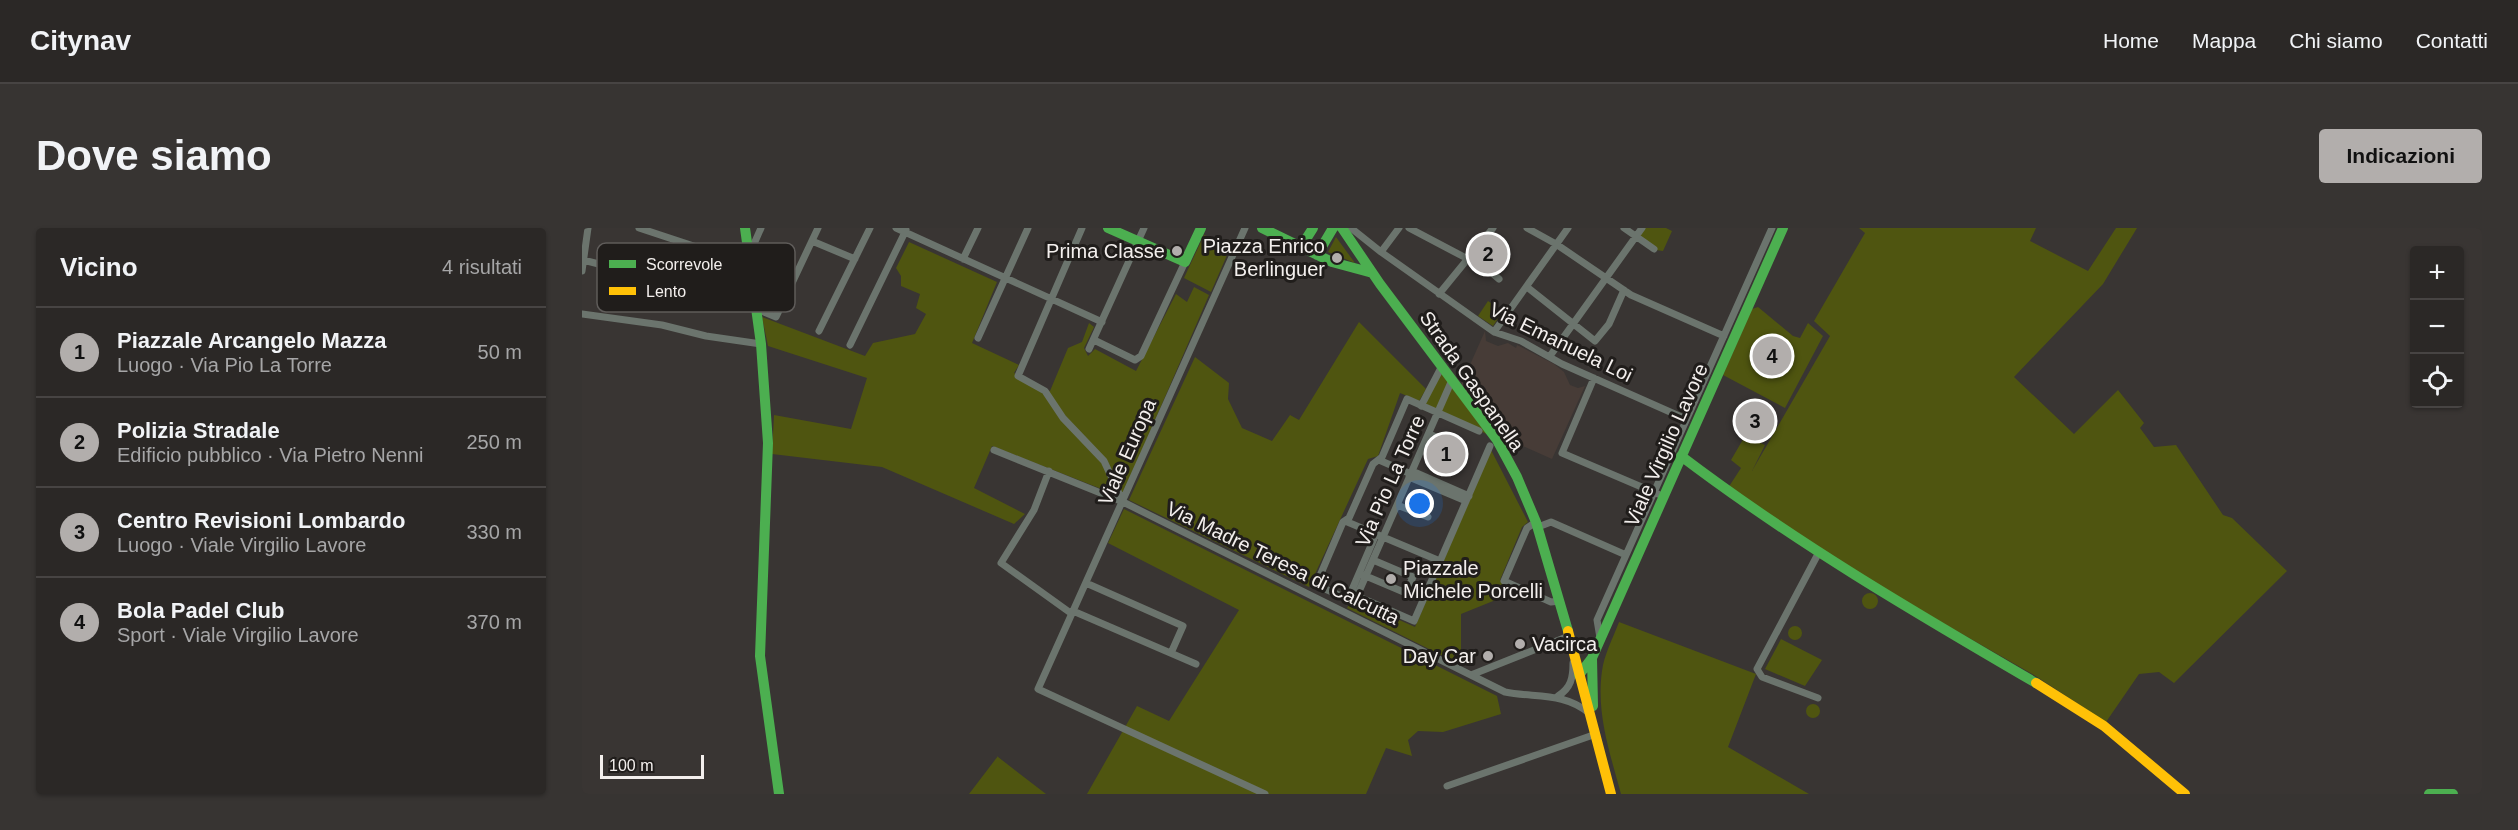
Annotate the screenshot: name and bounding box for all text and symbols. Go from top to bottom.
text: Citynav [30,25,131,56]
text: Home [2103,29,2159,52]
text: Mappa [2192,29,2256,52]
text: Chi siamo [2289,29,2383,52]
text: Contatti [2416,29,2488,52]
button: Indicazioni [2319,129,2482,183]
text: Dove siamo [36,132,272,179]
pin: 2 [1468,231,1508,276]
place label: Piazza Enrico Berlinguer [1203,235,1325,280]
place label: Prima Classe [1046,240,1165,262]
legend [597,243,795,312]
marker: Prima Classe [1170,244,1184,258]
map controls [2410,246,2464,408]
button: + [2410,246,2464,300]
marker: Piazza Enrico Berlinguer [1330,251,1344,265]
text: Vicino [60,252,138,282]
text: 4 risultati [442,256,522,278]
text: Scorrevole [646,256,723,273]
text: Lento [646,283,686,300]
street label: Via Emanuela Loi [1486,298,1636,386]
button: − [2410,300,2464,354]
street label: Strada Gaspanella [1415,307,1529,456]
text: Piazzale Arcangelo Mazza [117,328,386,353]
pin: 4 [1752,334,1792,378]
text: 1 [74,341,85,363]
text: 50 m [478,341,522,363]
text: Luogo · Via Pio La Torre [117,354,332,376]
button: locate [2410,354,2464,408]
street label: Viale Virgilio Lavore [1620,360,1712,530]
street label: Viale Europa [1094,395,1161,509]
pin: 3 [1736,398,1774,444]
street label: Via Pio La Torre [1351,412,1429,550]
text: Polizia Stradale [117,418,280,443]
text: 2 [74,431,85,453]
text: 250 m [466,431,522,453]
pin: 1 [1426,432,1466,476]
text: Edificio pubblico · Via Pietro Nenni [117,444,423,466]
your location [1405,489,1434,518]
street label: Via Madre Teresa di Calcutta [1163,497,1404,629]
text: Centro Revisioni Lombardo [117,508,405,533]
text: 3 [74,521,85,543]
text: 330 m [466,521,522,543]
text: Luogo · Viale Virgilio Lavore [117,534,366,556]
place label: Piazzale Michele Porcelli [1403,557,1543,602]
marker: Piazzale Michele Porcelli [1384,572,1398,586]
text: Bola Padel Club [117,598,284,623]
text: 4 [74,611,85,633]
text: 370 m [466,611,522,633]
text: Sport · Viale Virgilio Lavore [117,624,359,646]
place label: Vacirca [1532,633,1598,655]
marker: Vacirca [1513,637,1527,651]
place label: Day Car [1403,645,1476,667]
marker: Day Car [1481,649,1495,663]
scale bar [600,752,704,780]
text: 100 m [609,757,653,774]

